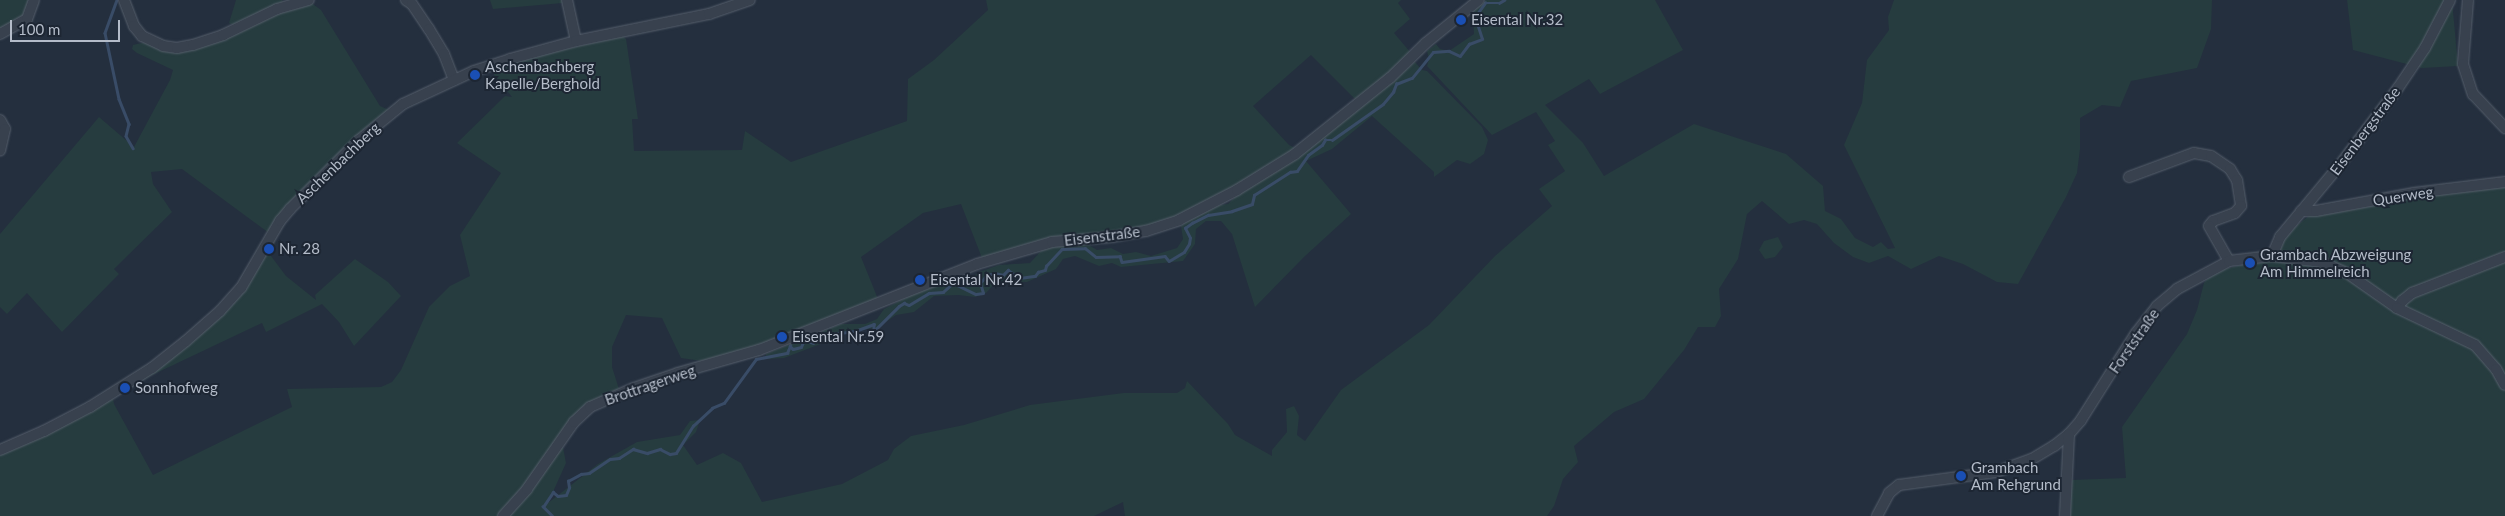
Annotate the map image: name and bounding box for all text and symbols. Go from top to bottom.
scale bar [12,10,122,42]
place label: Eisental Nr.32 [1471,11,1563,29]
marker: Eisental Nr.32 [1455,14,1467,26]
text: 100 m [18,20,60,38]
place label: Aschenbachberg Kapelle/Berghold [485,57,600,92]
marker: Aschenbachberg Kapelle/Berghold [469,69,481,81]
street label: Eisenbergstraße [2326,83,2404,179]
street label: Aschenbachberg [292,119,384,207]
street label: Querweg [2371,182,2435,210]
street label: Eisenstraße [1063,222,1141,250]
place label: Nr. 28 [279,240,320,258]
marker: Nr. 28 [263,243,275,255]
place label: Grambach Abzweigung Am Himmelreich [2260,245,2412,280]
marker: Grambach Abzweigung Am Himmelreich [2244,257,2256,269]
place label: Eisental Nr.42 [930,271,1022,289]
marker: Eisental Nr.42 [914,274,926,286]
street label: Forststraße [2105,305,2163,377]
place label: Eisental Nr.59 [792,328,884,346]
marker: Eisental Nr.59 [776,331,788,343]
street label: Brottragerweg [602,361,698,409]
place label: Sonnhofweg [135,379,218,397]
marker: Sonnhofweg [119,382,131,394]
place label: Grambach Am Rehgrund [1971,458,2061,493]
marker: Grambach Am Rehgrund [1955,470,1967,482]

